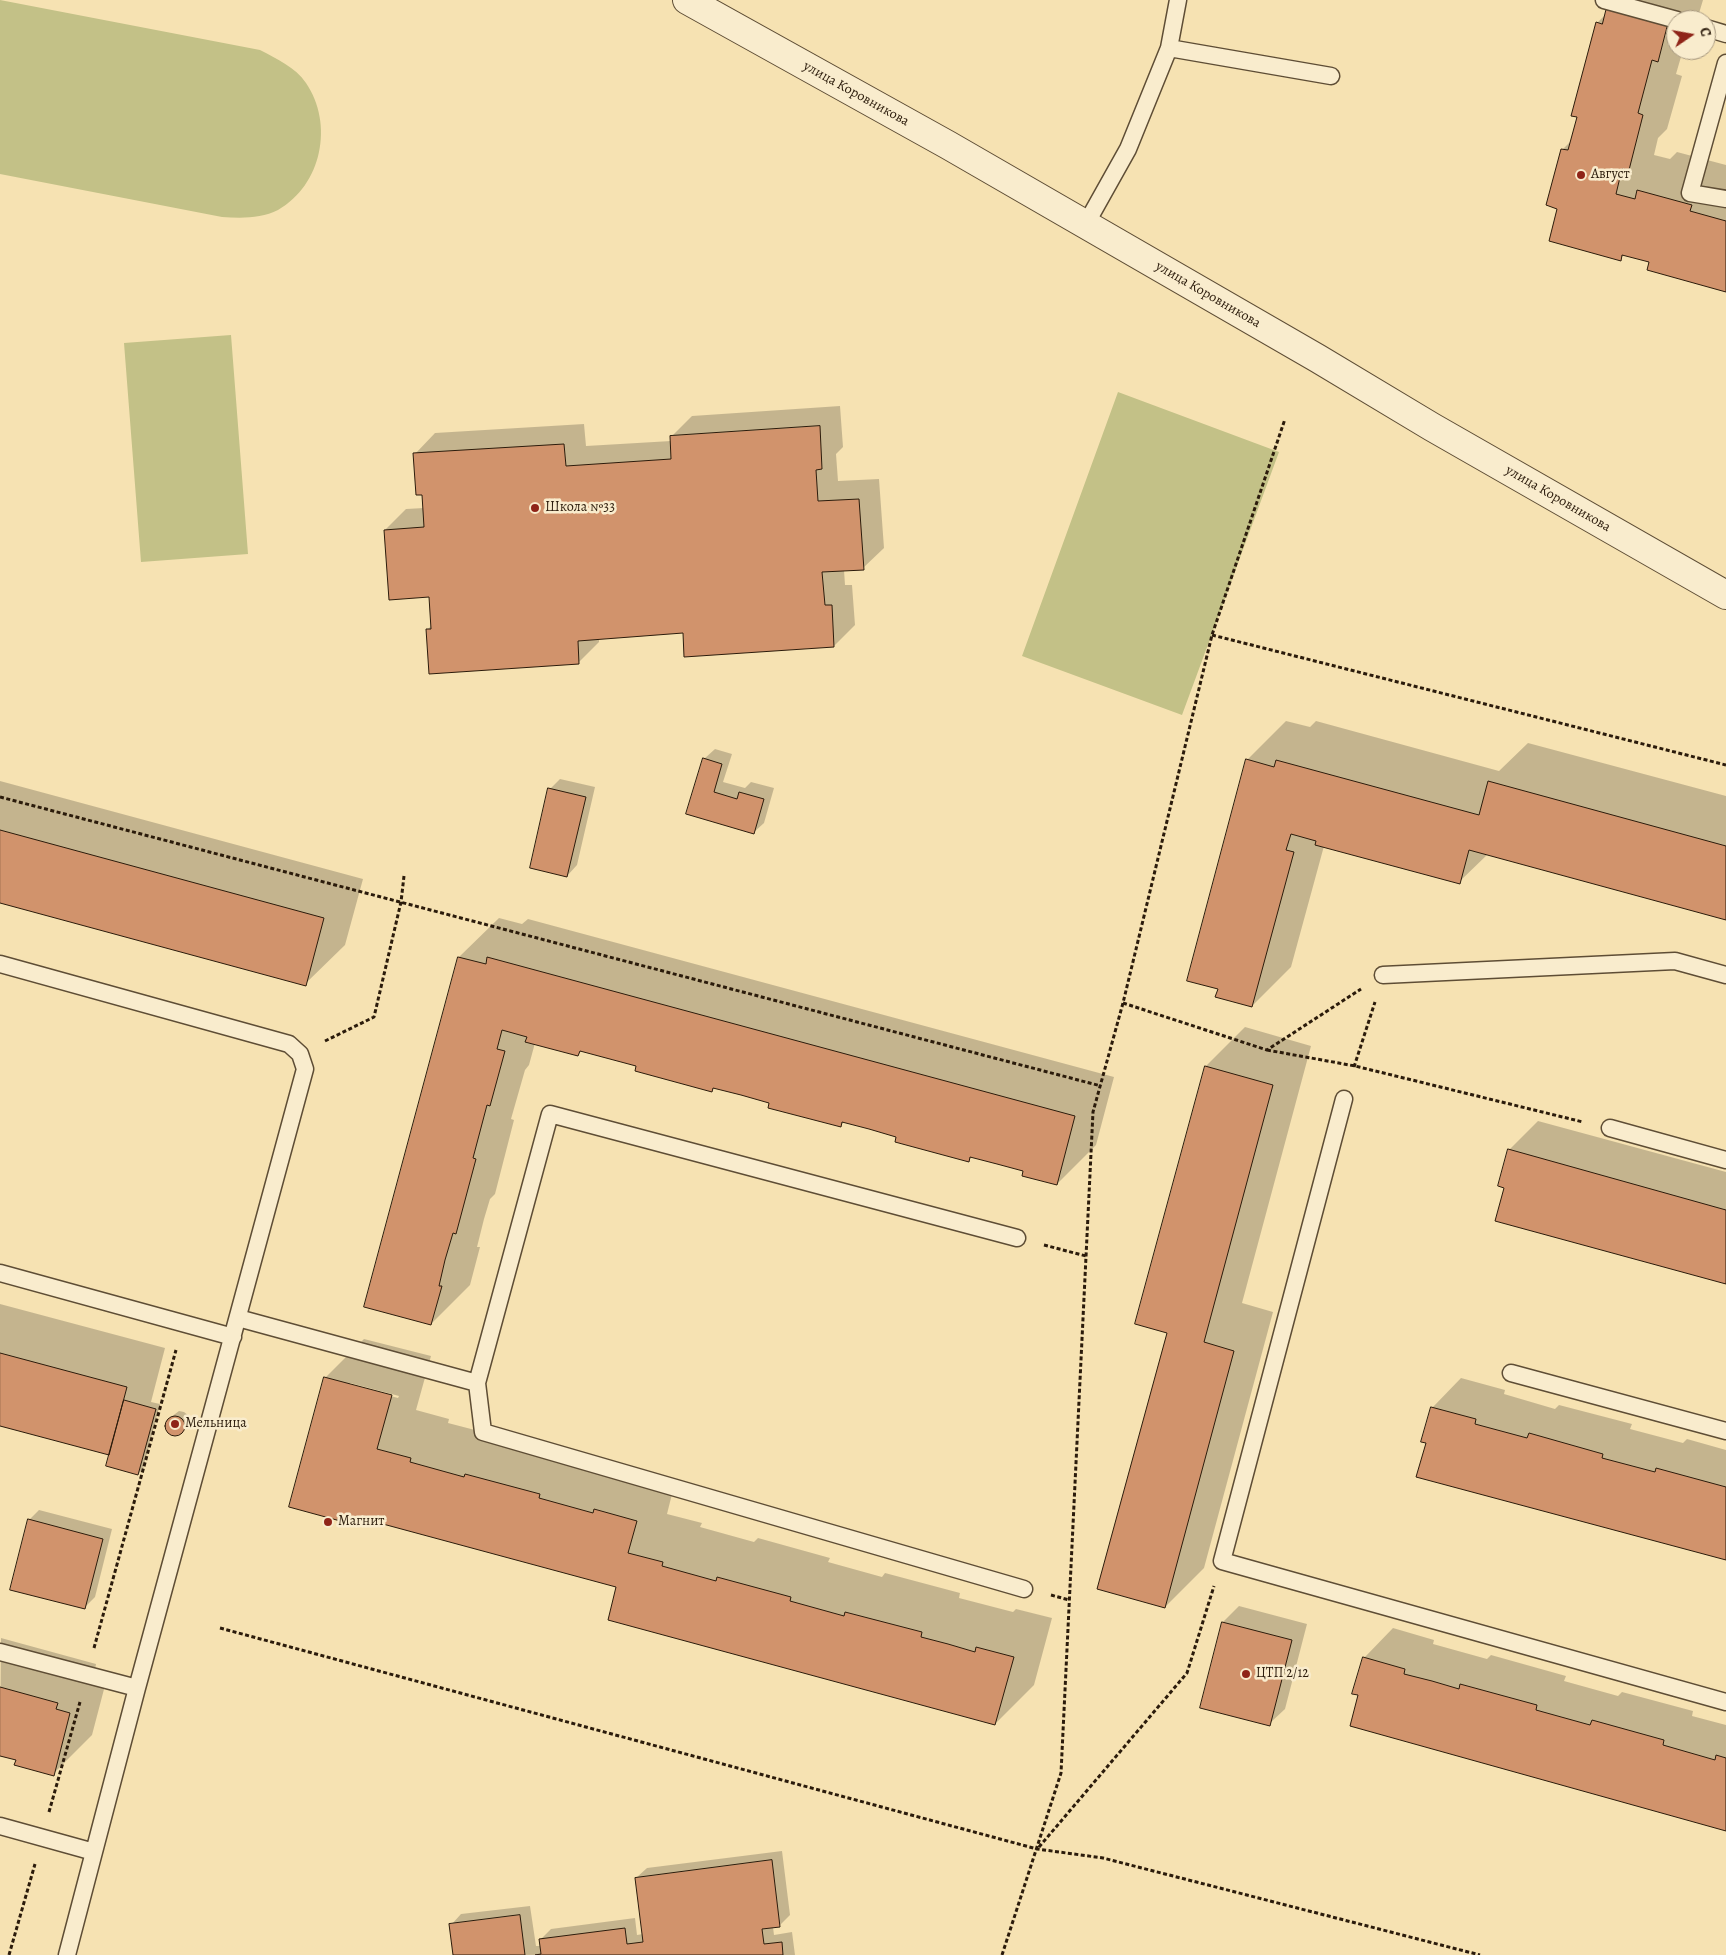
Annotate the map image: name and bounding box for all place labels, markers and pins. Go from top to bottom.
place label: Август [1591,167,1630,183]
marker: Август [1575,169,1587,181]
place label: Школа №33 [545,500,615,516]
marker: Школа №33 [529,502,541,514]
place label: Мельница [185,1416,247,1432]
marker: Мельница [169,1418,181,1430]
place label: Магнит [338,1514,385,1530]
marker: Магнит [322,1516,334,1528]
place label: ЦТП 2/12 [1256,1666,1309,1682]
marker: ЦТП 2/12 [1240,1668,1252,1680]

